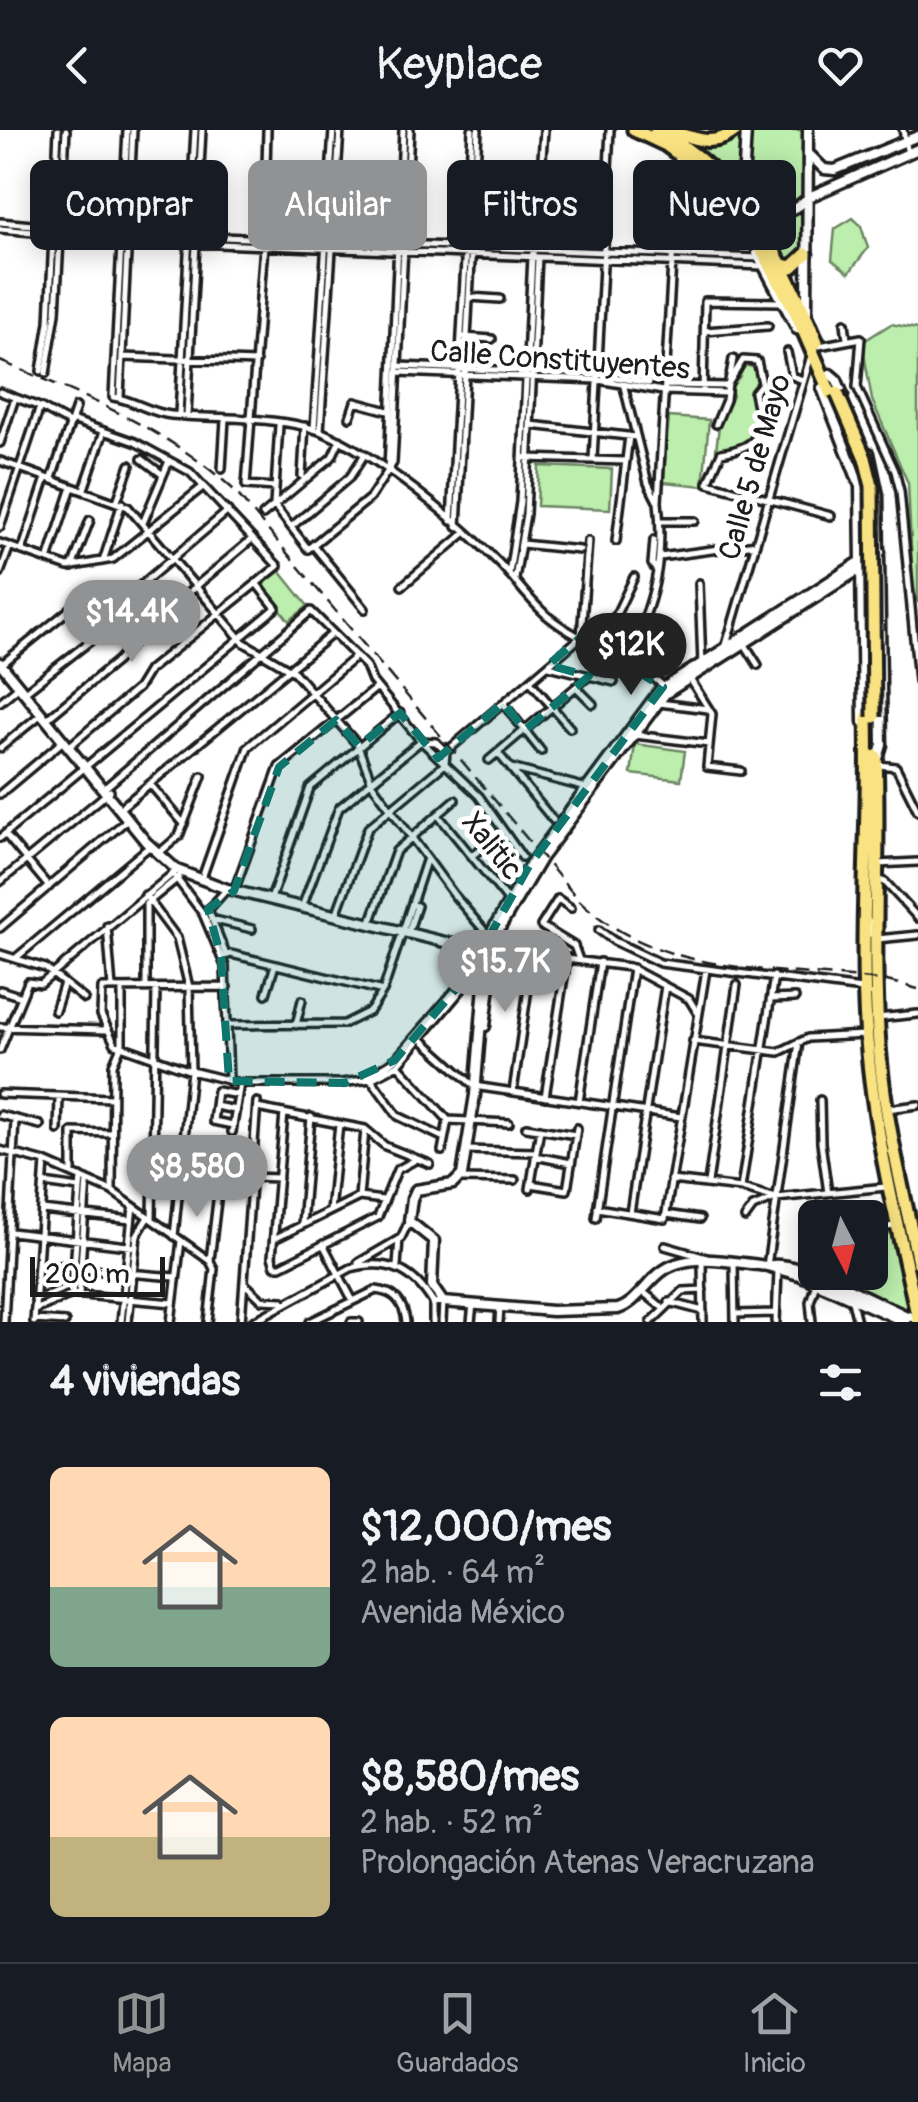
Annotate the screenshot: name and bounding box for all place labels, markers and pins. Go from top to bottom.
pin: $14.4K [51,580,213,665]
pin: $12K [572,613,690,698]
pin: $15.7K [424,930,586,1015]
pin: $8,580 [116,1135,278,1220]

